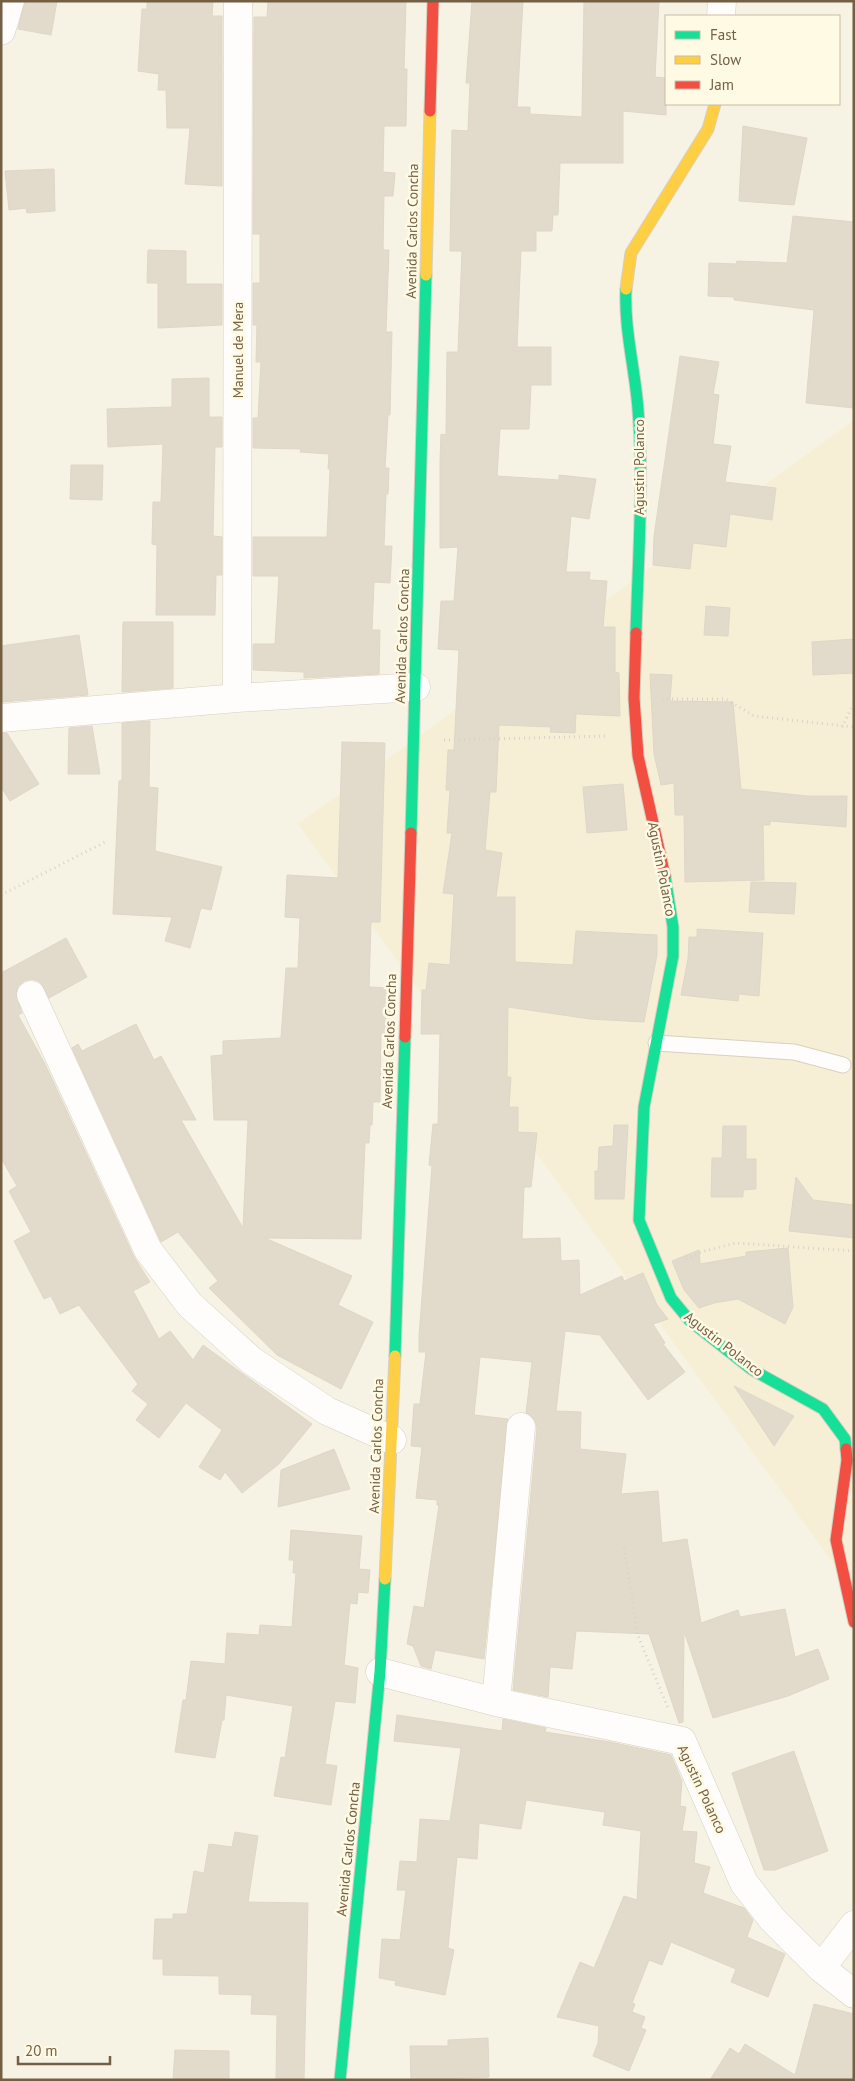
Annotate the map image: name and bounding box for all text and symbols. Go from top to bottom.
legend [665,15,840,105]
text: Fast [710,25,737,44]
text: Slow [710,50,741,69]
text: Jam [709,75,734,94]
street label: Avenida Carlos Concha [402,163,422,299]
street label: Manuel de Mera [229,302,247,398]
street label: Agustin Polanco [630,419,648,515]
street label: Avenida Carlos Concha [391,568,413,704]
street label: Agustin Polanco [644,820,680,918]
street label: Avenida Carlos Concha [378,973,400,1109]
street label: Agustin Polanco [681,1307,767,1381]
street label: Avenida Carlos Concha [365,1378,387,1514]
street label: Agustin Polanco [674,1742,730,1836]
street label: Avenida Carlos Concha [332,1781,364,1917]
scale bar [18,2034,110,2066]
text: 20 m [25,2041,58,2060]

